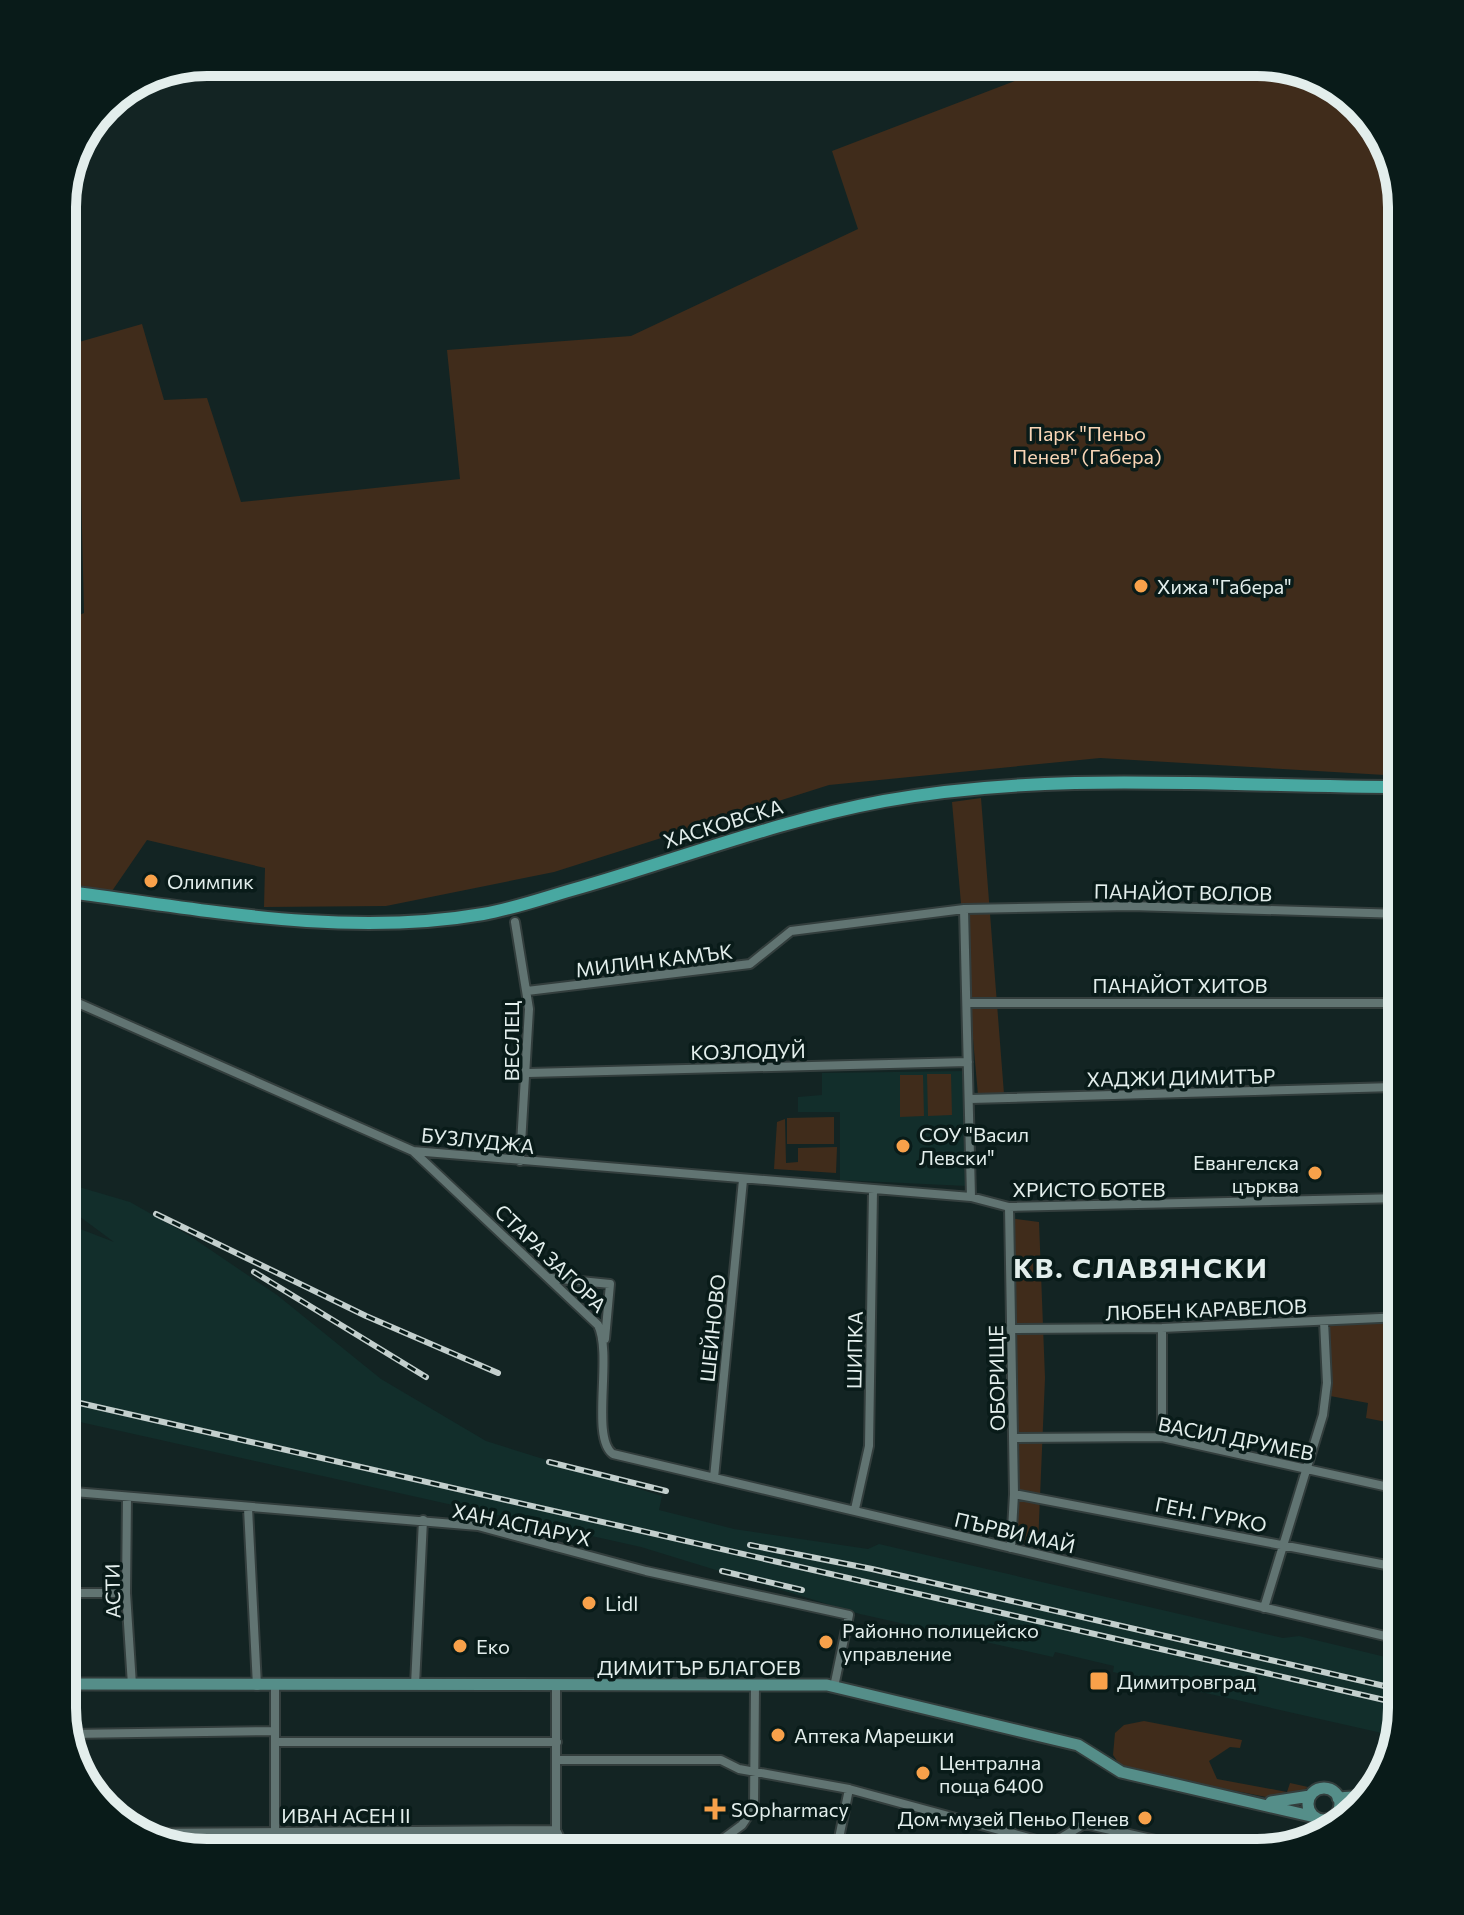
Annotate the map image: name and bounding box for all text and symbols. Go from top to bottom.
park label: Парк "Пеньо Пенев" (Габера) [1012,421,1162,468]
place label: Хижа "Габера" [1157,574,1292,598]
marker: Хижа "Габера" [1132,577,1150,595]
street label: ХАСКОВСКА [660,793,786,853]
place label: Олимпик [167,869,254,893]
marker: Олимпик [142,872,160,890]
street label: ПАНАЙОТ ВОЛОВ [1094,878,1272,906]
street label: МИЛИН КАМЪК [574,938,734,982]
street label: ПАНАЙОТ ХИТОВ [1092,973,1268,997]
street label: ВЕСЛЕЦ [499,1001,523,1081]
street label: КОЗЛОДУЙ [690,1038,806,1064]
street label: ХАДЖИ ДИМИТЪР [1086,1063,1276,1091]
street label: БУЗЛУДЖА [420,1122,536,1158]
place label: СОУ "Васил Левски" [919,1122,1029,1169]
marker: СОУ "Васил Левски" [894,1137,912,1155]
place label: Евангелска църква [1193,1150,1299,1197]
marker: Евангелска църква [1306,1164,1324,1182]
street label: ХРИСТО БОТЕВ [1012,1177,1166,1201]
street label: СТАРА ЗАГОРА [490,1199,612,1317]
district label: КВ. СЛАВЯНСКИ [1013,1250,1269,1284]
street label: ШЕЙНОВО [694,1273,730,1383]
street label: ЛЮБЕН КАРАВЕЛОВ [1105,1293,1307,1325]
street label: ШИПКА [841,1311,867,1389]
street label: ОБОРИЩЕ [983,1325,1009,1431]
street label: ВАСИЛ ДРУМЕВ [1156,1411,1316,1465]
street label: ГЕН. ГУРКО [1153,1491,1269,1537]
street label: ХАН АСПАРУХ [450,1498,594,1550]
street label: ПЪРВИ МАЙ [952,1506,1078,1558]
street label: АСТИ [100,1563,124,1619]
place label: Lidl [605,1591,638,1615]
marker: Lidl [580,1594,598,1612]
place label: Районно полицейско управление [842,1618,1039,1665]
marker: Районно полицейско управление [817,1633,835,1651]
place label: Еко [476,1634,510,1658]
marker: Еко [451,1637,469,1655]
street label: ДИМИТЪР БЛАГОЕВ [597,1655,801,1679]
place label: Димитровград [1117,1669,1256,1693]
marker: Димитровград [1088,1670,1110,1692]
place label: Аптека Марешки [794,1723,954,1747]
marker: Аптека Марешки [769,1726,787,1744]
place label: Централна поща 6400 [939,1750,1044,1797]
marker: Централна поща 6400 [914,1764,932,1782]
place label: SOpharmacy [731,1797,849,1821]
marker: SOpharmacy [706,1800,724,1818]
street label: ИВАН АСЕН II [281,1803,411,1827]
place label: Дом-музей Пеньо Пенев [898,1806,1129,1830]
marker: Дом-музей Пеньо Пенев [1136,1809,1154,1827]

